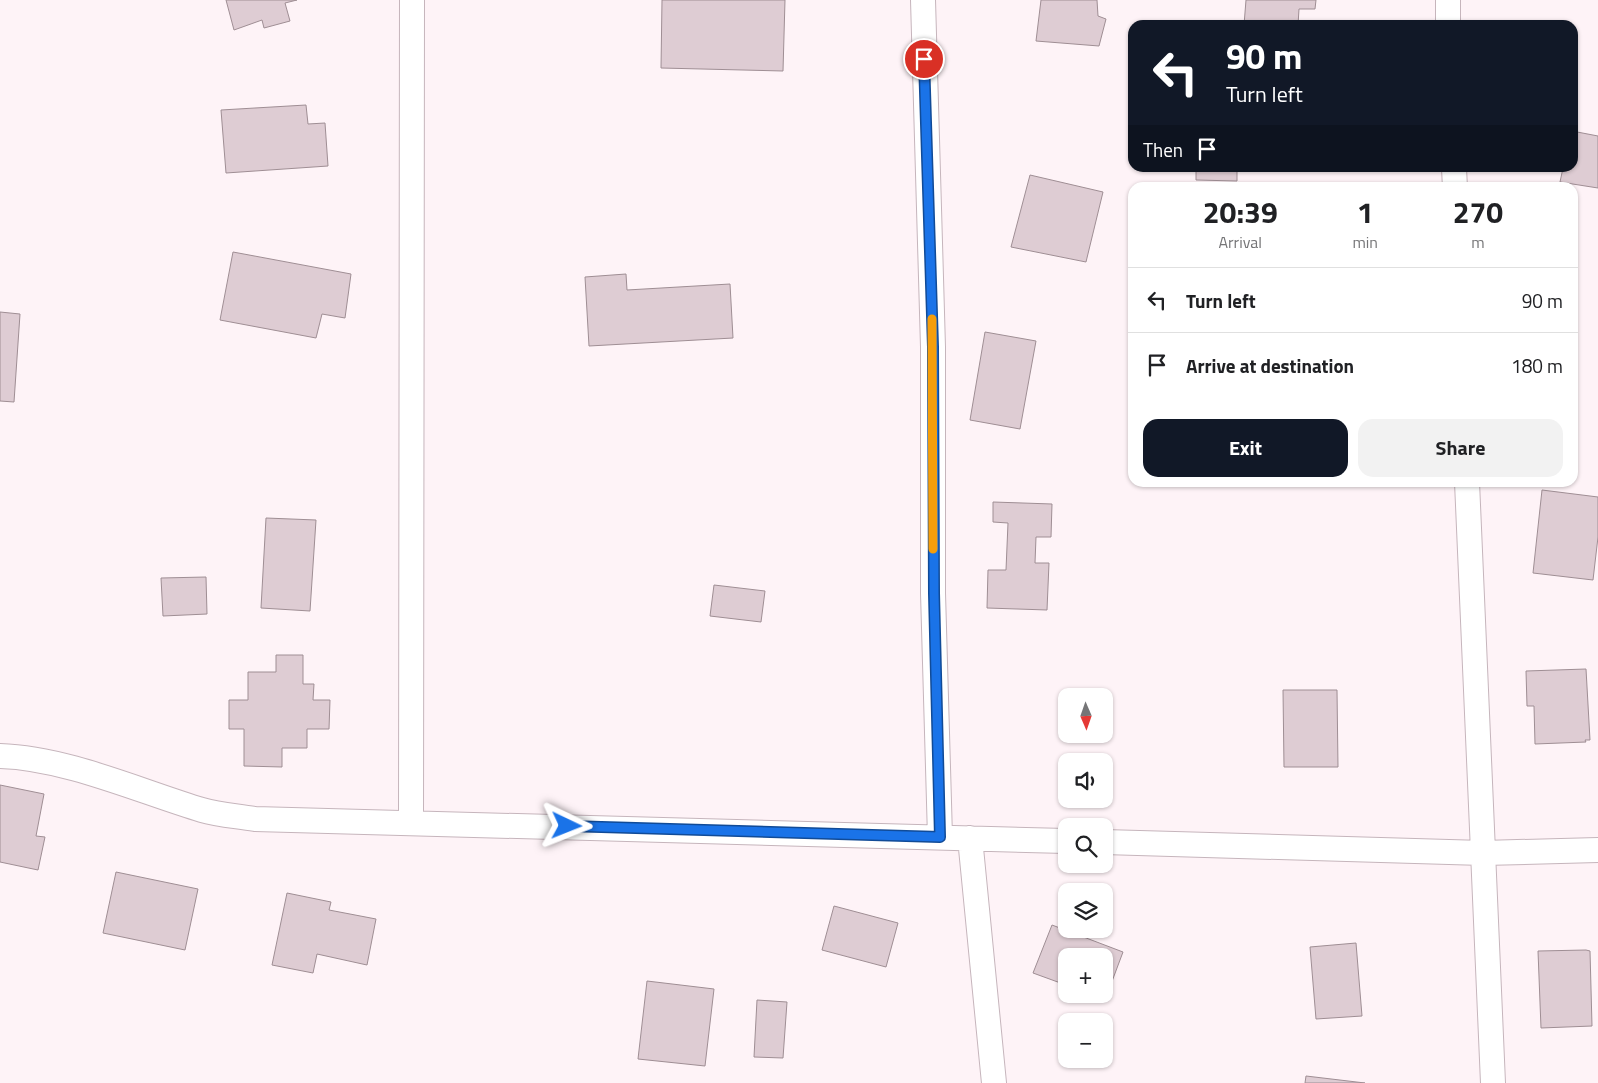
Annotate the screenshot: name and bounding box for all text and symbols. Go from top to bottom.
text: 90 m [1226,29,1302,83]
pin [903,38,945,80]
icon: left [1143,40,1208,105]
icon: arrive [910,45,938,73]
text: Turn left [1226,77,1303,111]
text: Then [1143,135,1183,164]
icon: arrive [1193,135,1221,163]
text: 20:39 [1203,189,1278,235]
text: 1 [1357,189,1374,235]
text: 270 [1453,189,1503,235]
text: Arrival [1219,230,1262,254]
text: min [1352,230,1378,254]
text: m [1471,230,1485,254]
icon: left [1143,286,1171,314]
text: Turn left [1186,286,1256,315]
text: 90 m [1522,286,1563,315]
icon: arrive [1143,351,1171,379]
text: Arrive at destination [1186,351,1354,380]
text: 180 m [1511,351,1563,380]
button: Exit [1143,419,1348,477]
button: Share [1358,419,1563,477]
north arrow [1058,688,1112,742]
map controls [1058,688,1113,1068]
button: sound [1058,753,1113,808]
position arrow [540,799,592,851]
button: search [1058,818,1113,873]
button: layers [1058,883,1113,938]
button: + [1058,948,1113,1003]
button: − [1058,1013,1113,1068]

